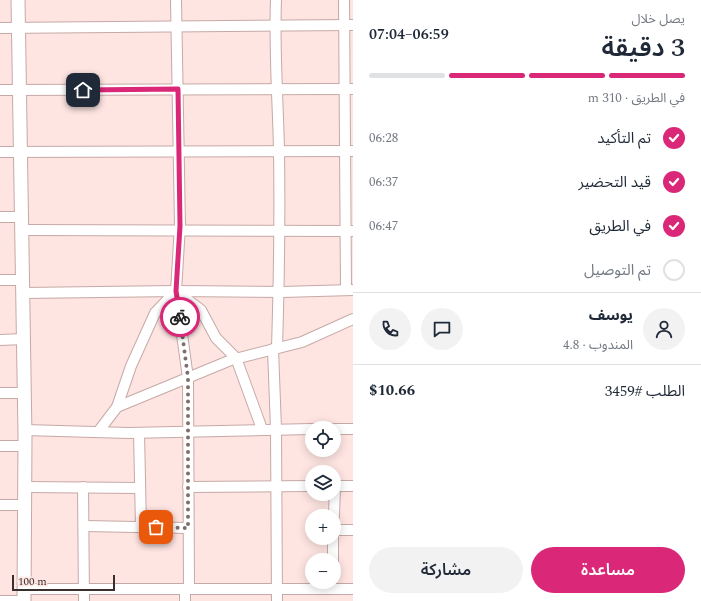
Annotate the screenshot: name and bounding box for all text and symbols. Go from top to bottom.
text: يصل خلال [632,9,685,29]
text: 06:59–07:04 [369,23,449,46]
text: 3 دقيقة [601,28,685,68]
pin [66,73,100,107]
icon: home [72,79,94,101]
text: في الطريق · 310 m [588,88,685,108]
text: تم التأكيد [597,127,651,150]
icon: check [663,127,685,149]
text: 06:28 [369,128,398,148]
text: قيد التحضير [579,171,651,194]
icon: check [663,171,685,193]
text: 06:37 [369,172,398,192]
text: في الطريق [589,215,651,238]
icon: check [663,215,685,237]
text: 06:47 [369,216,398,236]
text: تم التوصيل [584,259,651,282]
courier [160,297,200,337]
text: يوسف [589,304,633,327]
icon: bike [169,306,191,328]
button: phone [369,308,411,350]
button: chat [421,308,463,350]
button: person [643,308,685,350]
text: المندوب · 4.8 [563,335,633,355]
text: $10.66 [369,379,415,402]
text: الطلب #3459 [605,380,685,403]
map controls [305,421,341,589]
button: locate [305,421,341,457]
button: layers [305,465,341,501]
button: + [305,509,341,545]
pin [139,510,173,544]
icon: bag [145,516,167,538]
button: مشاركة [369,547,523,593]
button: مساعدة [531,547,685,593]
button: − [305,553,341,589]
scale bar [12,573,115,592]
text: 100 m [18,573,47,590]

